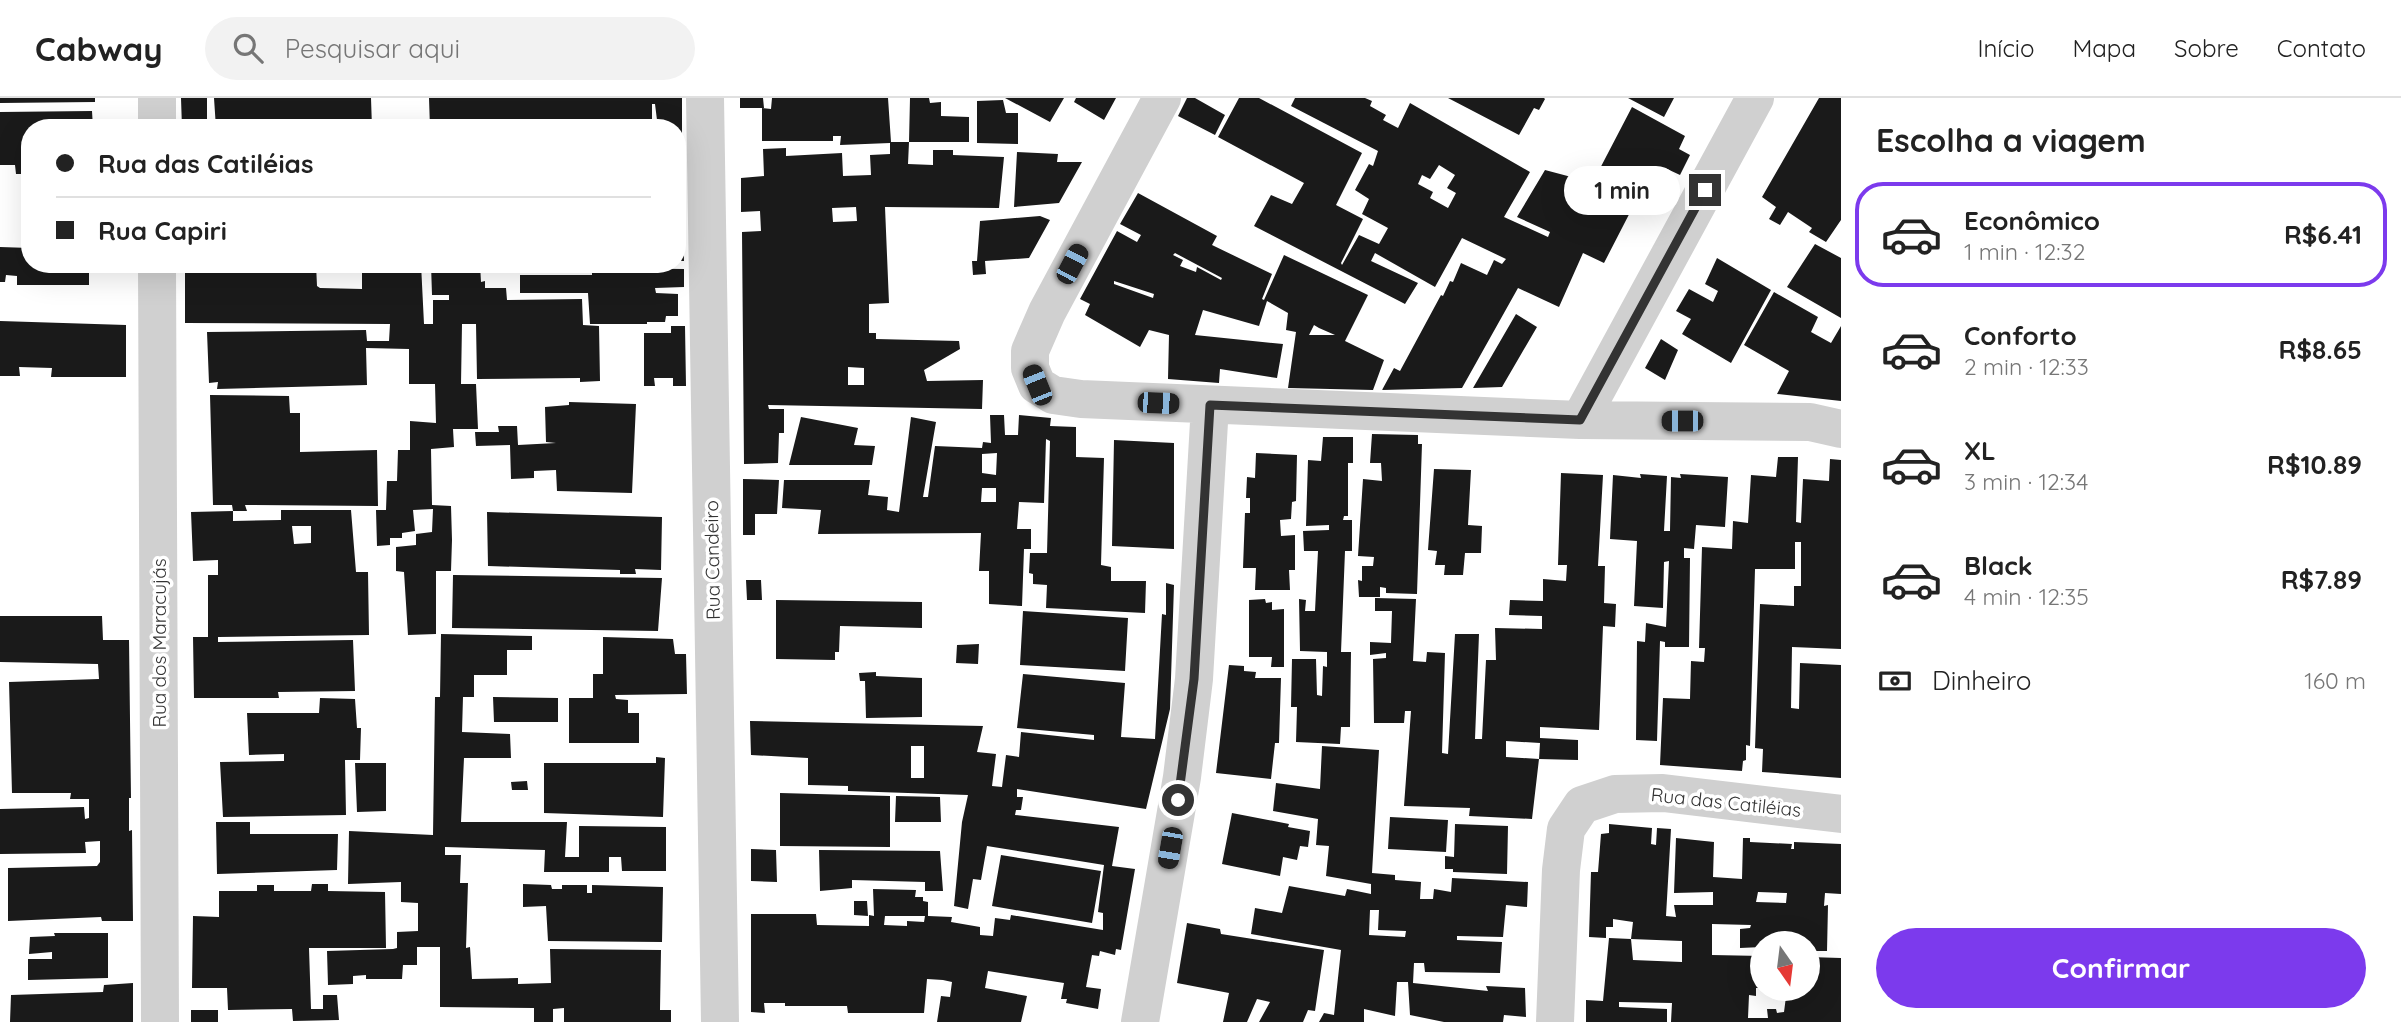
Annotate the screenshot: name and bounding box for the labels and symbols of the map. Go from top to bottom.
callout: 1 min [1565,166,1680,214]
route end [1689,174,1721,206]
car [1053,241,1092,287]
car [1020,362,1055,408]
car [1137,392,1180,414]
car [1662,411,1704,432]
street label: Rua Candeiro [699,500,725,620]
street label: Rua dos Maracujás [147,558,171,728]
street label: Rua das Catiléias [1650,782,1802,822]
route start [1162,784,1194,816]
car [1157,825,1184,871]
north arrow [1750,931,1820,1001]

